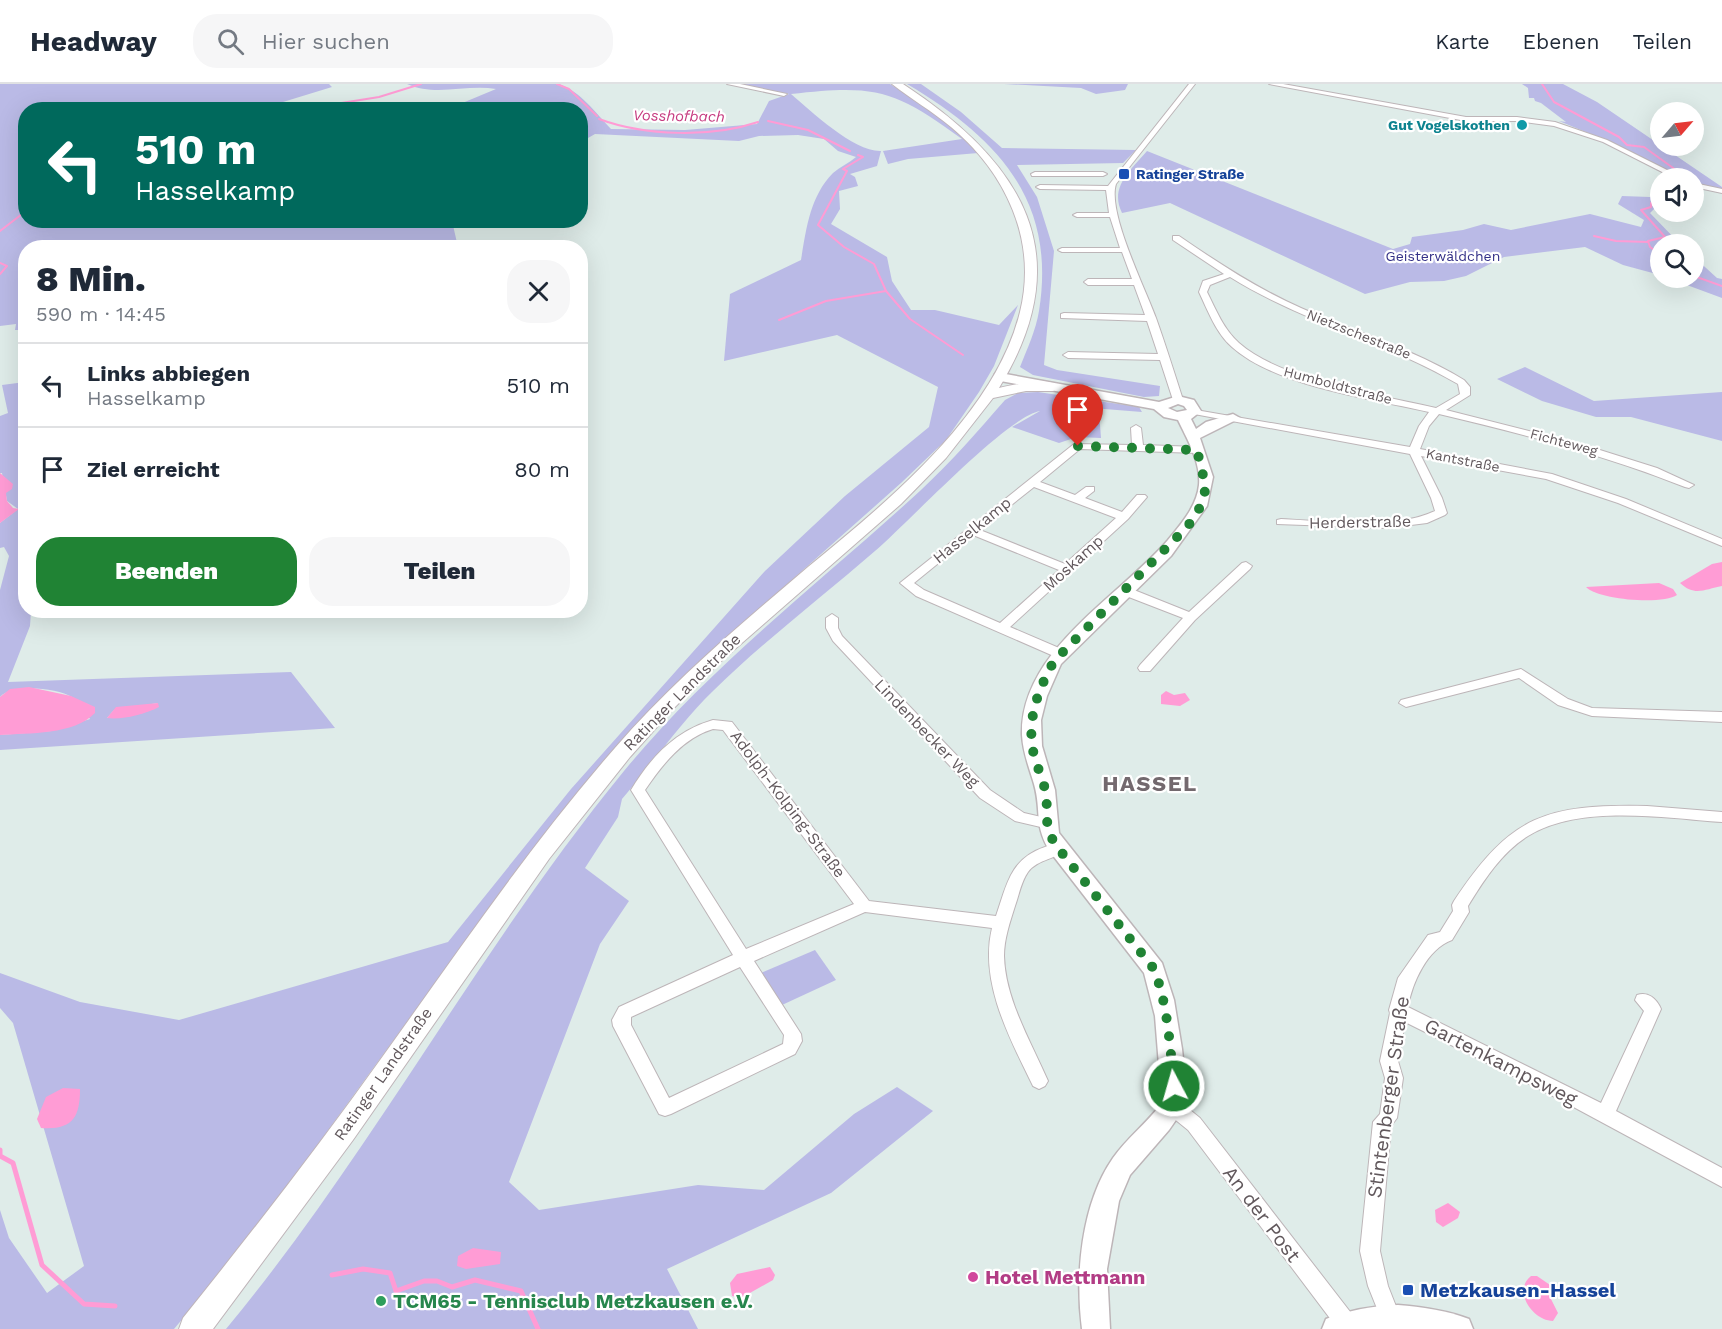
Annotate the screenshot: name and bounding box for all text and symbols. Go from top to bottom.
search box [193,14,613,68]
text: Headway [30,25,157,58]
icon: search [214,25,247,58]
text: Hier suchen [262,29,390,54]
text: Karte [1435,29,1490,54]
text: Ebenen [1523,29,1599,54]
text: Teilen [1632,29,1692,54]
north arrow [1650,102,1704,156]
map controls [1650,102,1704,288]
water label: Vosshofbach [633,106,725,126]
place label: Gut Vogelskothen [1388,117,1510,133]
marker: Gut Vogelskothen [1515,118,1529,132]
text: 510 m [135,125,256,174]
icon: left [36,126,114,204]
place label: Ratinger Straße [1136,166,1244,182]
marker: Ratinger Straße [1117,167,1131,181]
button: sound [1650,168,1704,222]
text: Hasselkamp [135,175,295,207]
button: search [1650,234,1704,288]
park label: Geisterwäldchen [1386,248,1500,264]
text: 8 Min. [36,258,146,300]
button: close [507,260,570,323]
text: 590 m · 14:45 [36,302,166,326]
street label: Nietzschestraße [1305,306,1413,362]
text: Links abbiegen [87,361,250,386]
street label: Humboldtstraße [1282,363,1394,407]
icon: left [36,369,69,402]
text: 510 m [506,373,570,398]
pin [1052,384,1103,446]
text: Hasselkamp [87,386,206,410]
icon: arrive [1061,393,1094,426]
street label: Fichteweg [1528,425,1600,459]
street label: Kantstraße [1425,445,1501,475]
icon: arrive [36,453,69,486]
text: Ziel erreicht [87,457,220,482]
text: 80 m [514,457,570,482]
street label: Hasselkamp [929,493,1015,567]
street label: Herderstraße [1309,512,1411,532]
street label: Moskamp [1039,531,1107,595]
button: Beenden [36,537,297,606]
button: Teilen [309,537,570,606]
street label: Ratinger Landstraße [620,630,744,754]
street label: Lindenbecker Weg [871,675,984,791]
street label: Adolph-Kolping-Straße [726,727,850,881]
district label: HASSEL [1102,771,1198,796]
street label: Stintenberger Straße [1362,994,1414,1200]
street label: Ratinger Landstraße [330,1004,436,1144]
street label: Gartenkampsweg [1421,1013,1582,1111]
position arrow [1142,1054,1206,1118]
street label: An der Post [1218,1161,1306,1267]
place label: Hotel Mettmann [985,1265,1146,1289]
marker: Hotel Mettmann [966,1270,980,1284]
place label: Metzkausen-Hassel [1420,1278,1616,1302]
marker: Metzkausen-Hassel [1401,1283,1415,1297]
place label: TCM65 - Tennisclub Metzkausen e.V. [393,1289,753,1313]
marker: TCM65 - Tennisclub Metzkausen e.V. [374,1294,388,1308]

